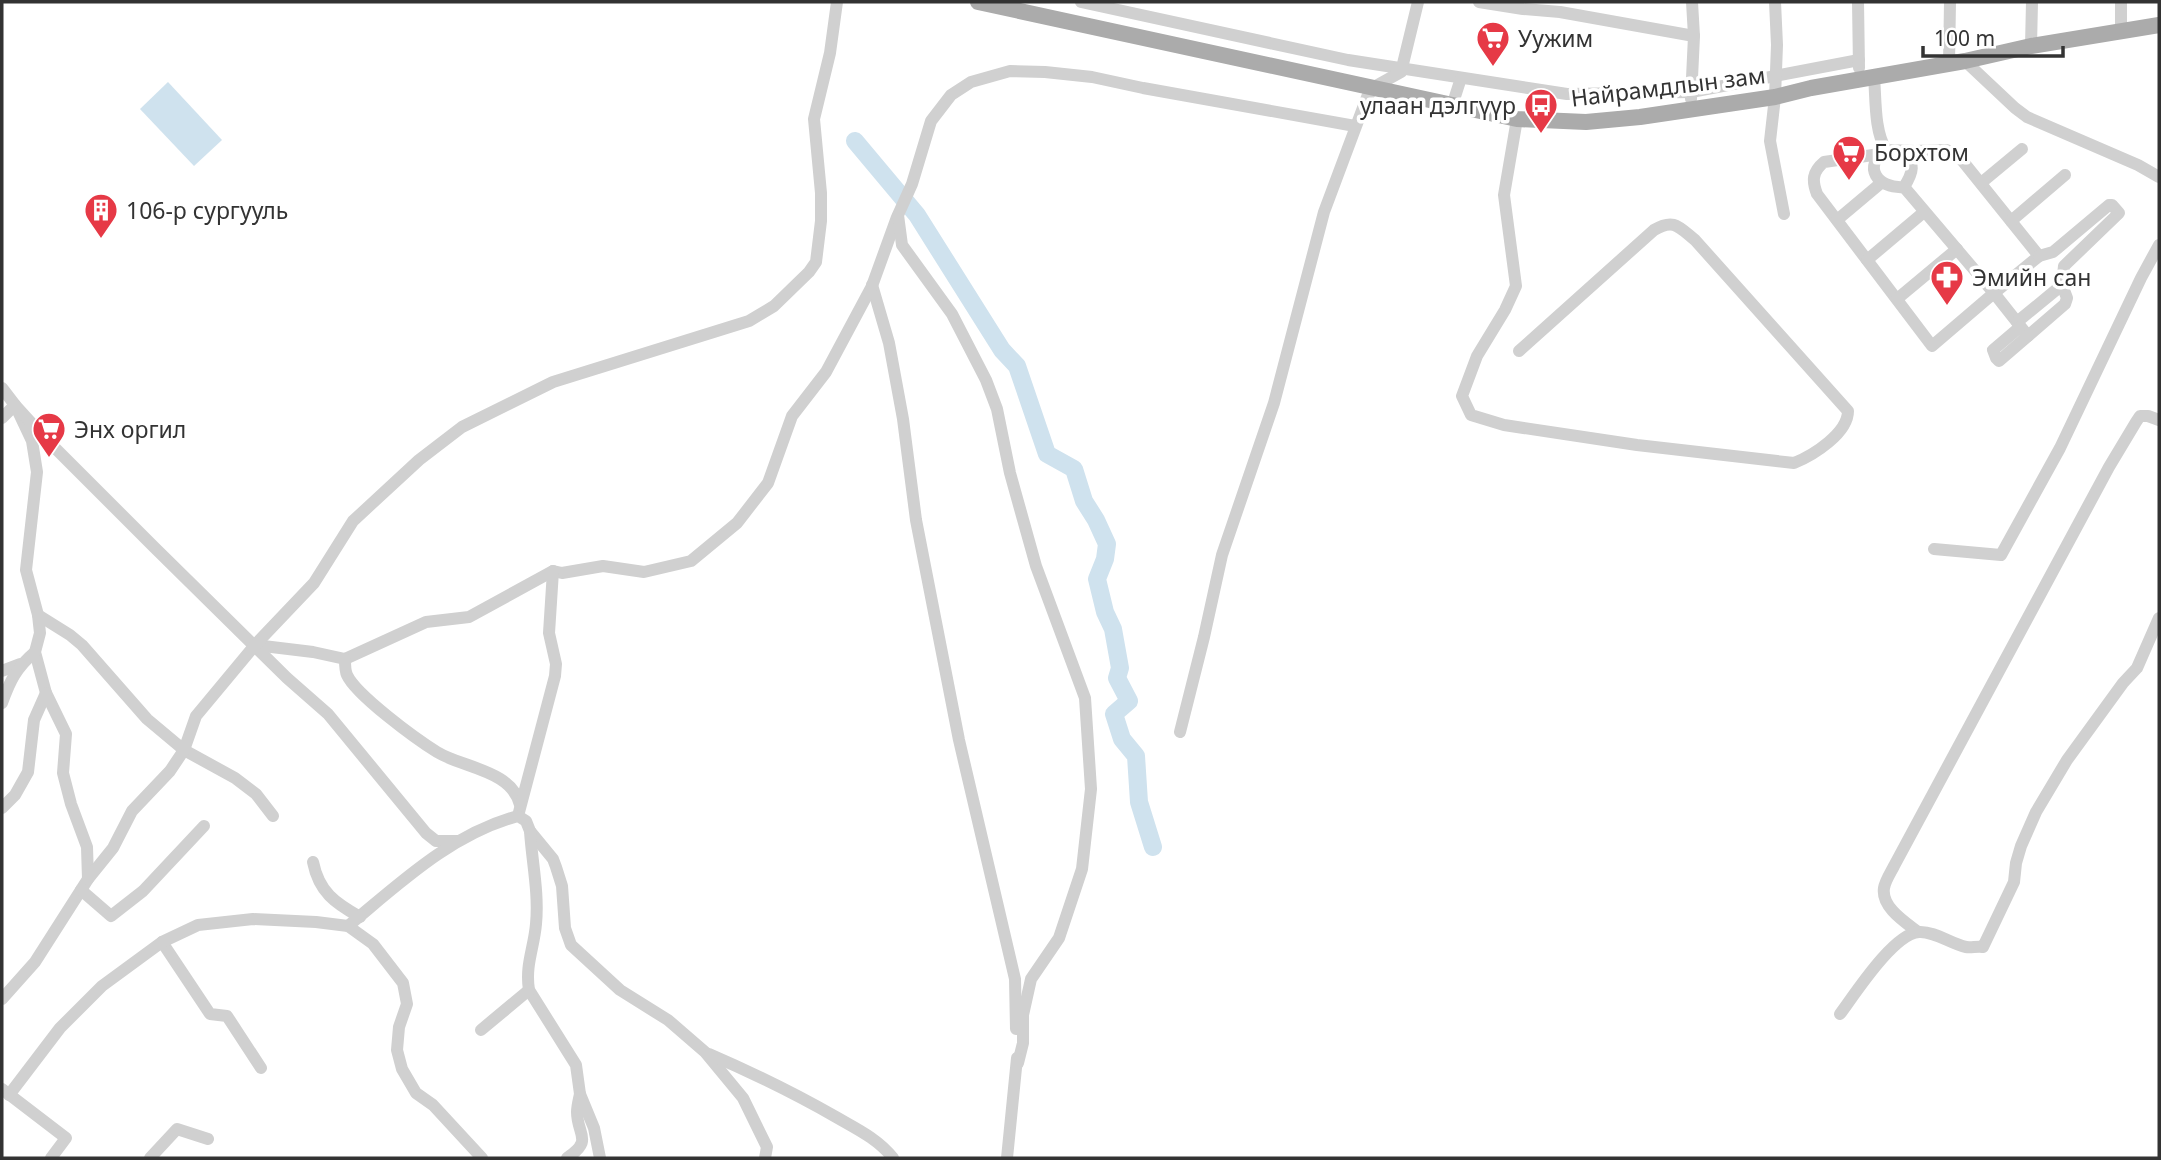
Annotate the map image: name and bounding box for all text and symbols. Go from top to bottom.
scale bar [1923,14,2063,58]
supermarket icon: Уужим [1474,19,1512,68]
place label: Уужим [1518,22,1593,54]
text: 100 m [1934,24,1995,52]
street label: Найрамдлын зам [1569,58,1767,114]
bus stop icon: улаан дэлгүүр [1522,86,1560,135]
place label: улаан дэлгүүр [1360,89,1516,121]
supermarket icon: Борхтом [1830,133,1868,182]
place label: Борхтом [1874,136,1969,168]
building icon: 106-р сургууль [82,191,120,240]
place label: 106-р сургууль [126,194,288,226]
pharmacy icon: Эмийн сан [1928,258,1966,307]
place label: Эмийн сан [1972,261,2091,293]
supermarket icon: Энх оргил [30,410,68,459]
place label: Энх оргил [74,413,186,445]

